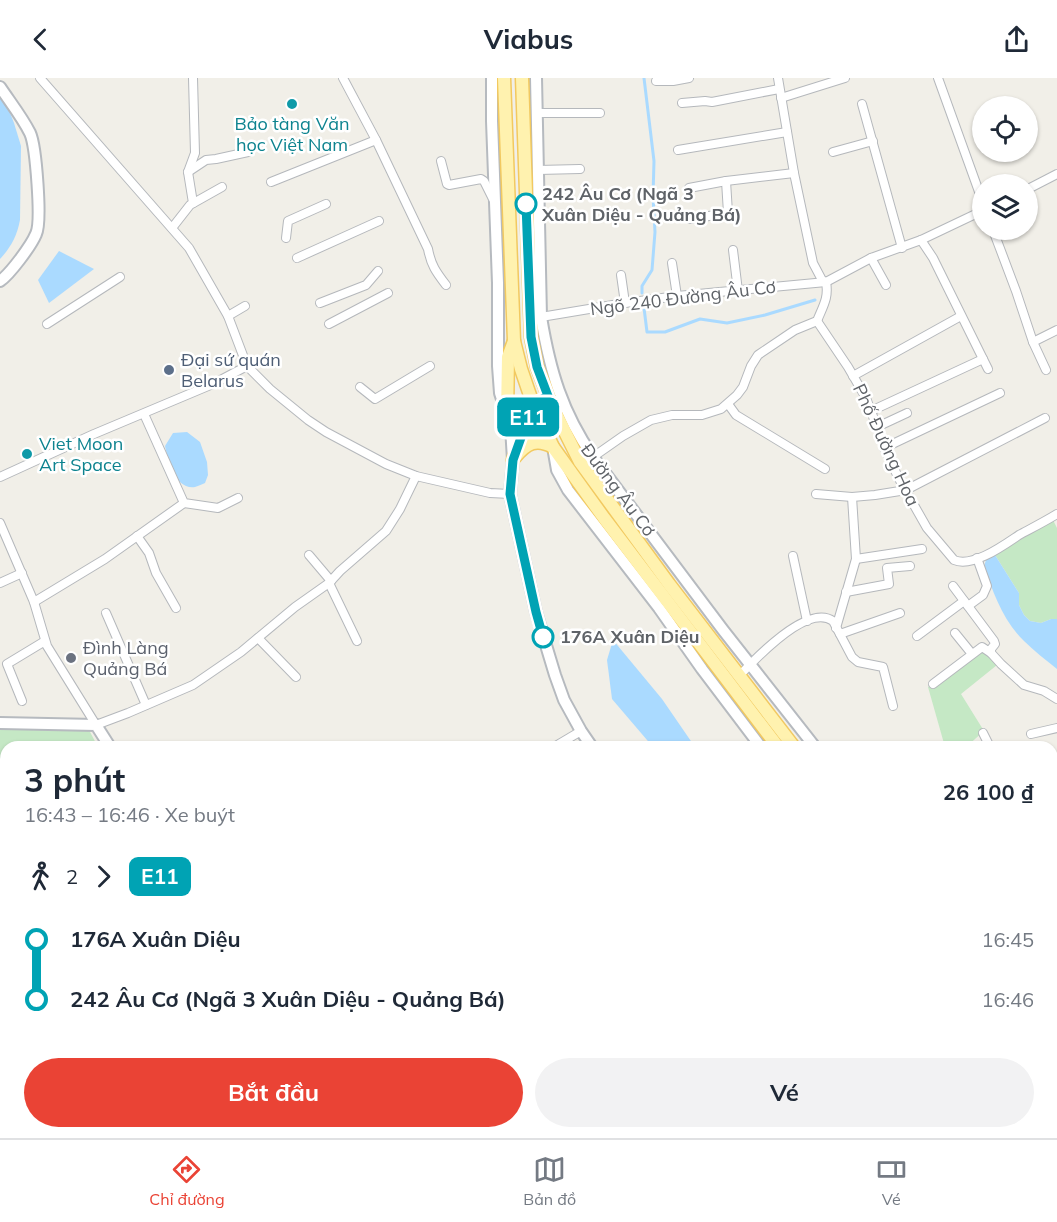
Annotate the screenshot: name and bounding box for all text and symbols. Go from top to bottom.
text: Viabus [484,22,573,56]
icon: back [24,23,57,56]
icon: share [1000,23,1033,56]
map controls [972,96,1038,240]
button: locate [972,96,1038,162]
marker: Bảo tàng Văn học Việt Nam [285,97,299,111]
place label: Bảo tàng Văn học Việt Nam [234,112,350,156]
button: layers [972,174,1038,240]
place label: 242 Âu Cơ (Ngã 3 Xuân Diệu - Quảng Bá) [541,182,742,226]
marker: 242 Âu Cơ (Ngã 3 Xuân Diệu - Quảng Bá) [515,193,537,215]
street label: Ngõ 240 Đường Âu Cơ [589,275,777,320]
place label: Đại sứ quán Belarus [181,348,281,392]
marker: Đại sứ quán Belarus [162,363,176,377]
street label: Phố Đường Hoa [848,380,925,510]
line badge: E11 [494,398,562,436]
text: E11 [509,404,547,430]
place label: Viet Moon Art Space [39,432,123,476]
street label: Đường Âu Cơ [576,439,661,541]
marker: Viet Moon Art Space [20,447,34,461]
place label: 176A Xuân Diệu [560,625,700,648]
marker: 176A Xuân Diệu [532,626,554,648]
place label: Đình Làng Quảng Bá [83,636,169,680]
marker: Đình Làng Quảng Bá [64,651,78,665]
text: 3 phút [24,759,125,800]
text: 26 100 ₫ [943,778,1034,806]
text: 16:43 – 16:46 · Xe buýt [24,802,235,827]
icon: walk [24,860,57,893]
icon: forward [87,860,120,893]
text: E11 [141,863,179,889]
text: 2 [66,864,78,889]
text: 176A Xuân Diệu [70,925,241,953]
text: 16:45 [981,927,1034,952]
text: 242 Âu Cơ (Ngã 3 Xuân Diệu - Quảng Bá) [70,985,506,1013]
text: 16:46 [981,987,1034,1012]
button: Bắt đầu [24,1058,523,1127]
button: Vé [535,1058,1034,1127]
tab: Chỉ đường [149,1153,225,1209]
tab: Bản đồ [523,1153,576,1209]
tab: Vé [875,1153,908,1209]

